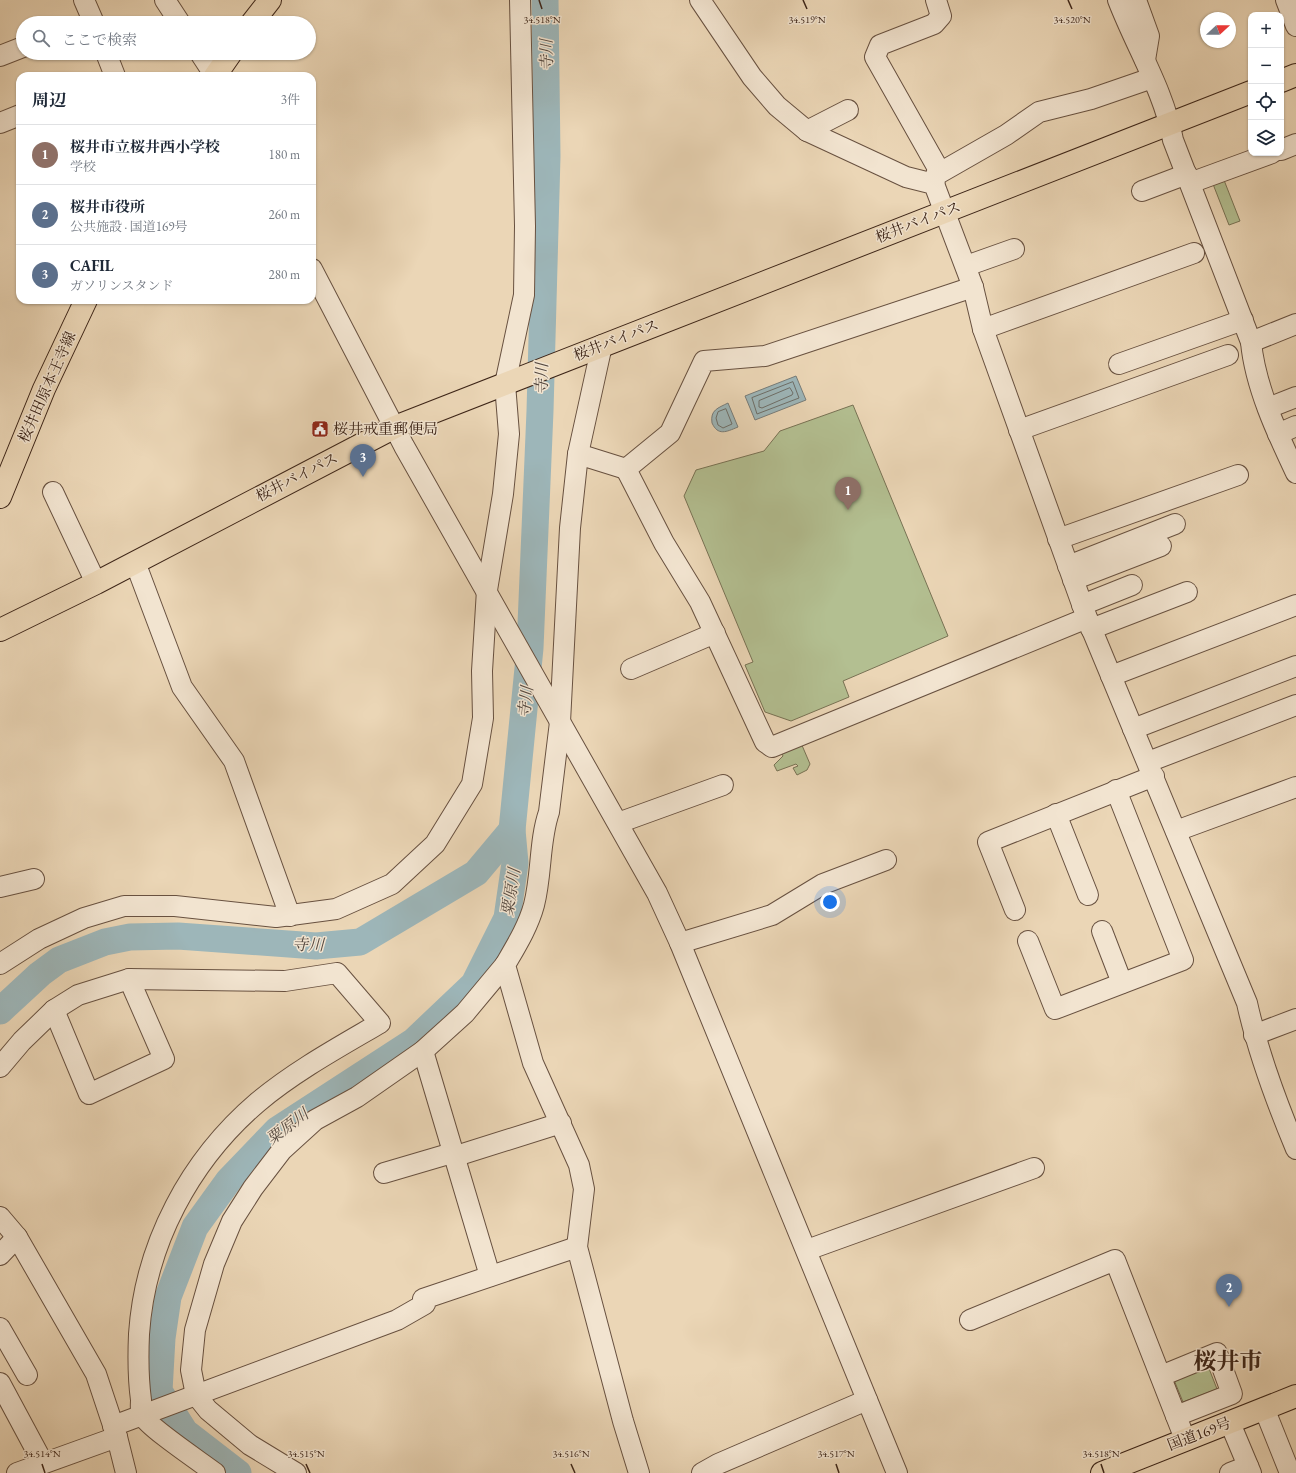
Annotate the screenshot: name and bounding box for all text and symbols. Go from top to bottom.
north arrow [1200,12,1236,48]
map controls [1248,12,1284,156]
button: + [1248,12,1284,48]
text: 34.518°N [523,13,561,26]
text: 34.519°N [788,13,826,26]
text: 34.520°N [1053,13,1091,26]
search box [16,16,316,60]
icon: search [30,27,52,49]
text: ここで検索 [62,30,137,49]
water label: 寺川 [536,37,557,71]
button: − [1248,48,1284,84]
button: locate [1248,84,1284,120]
text: 周辺 [32,89,66,111]
text: 3件 [281,91,300,108]
button: layers [1248,120,1284,156]
text: 桜井市立桜井西小学校 [70,137,220,156]
text: 1 [42,146,48,163]
text: 180 m [269,146,300,163]
text: 学校 [70,158,96,175]
text: 桜井市役所 [70,197,145,216]
street label: 桜井バイパス [873,197,963,246]
text: 2 [42,206,48,223]
text: 260 m [269,206,300,223]
text: 公共施設 · 国道169号 [70,218,188,235]
text: CAFIL [70,256,114,275]
text: 3 [42,266,48,283]
text: 280 m [269,266,300,283]
text: ガソリンスタンド [70,277,174,294]
street label: 桜井バイパス [571,315,661,364]
street label: 桜井田原本王寺線 [13,328,80,445]
water label: 寺川 [531,361,552,395]
public building icon: 桜井戒重郵便局 [310,419,330,439]
place label: 桜井戒重郵便局 [333,419,438,438]
pin: 3 [350,444,376,477]
street label: 桜井バイパス [252,448,341,505]
pin: 1 [835,477,861,510]
water label: 寺川 [513,683,538,719]
water label: 粟原川 [496,865,525,917]
your location [820,892,840,912]
water label: 寺川 [292,934,326,955]
water label: 粟原川 [262,1102,314,1149]
pin: 2 [1216,1274,1242,1307]
district label: 桜井市 [1194,1346,1263,1376]
street label: 国道169号 [1164,1413,1233,1454]
text: 34.514°N [23,1447,61,1460]
text: 34.515°N [287,1447,325,1460]
text: 34.516°N [552,1447,590,1460]
text: 34.517°N [817,1447,855,1460]
text: 34.518°N [1082,1447,1120,1460]

